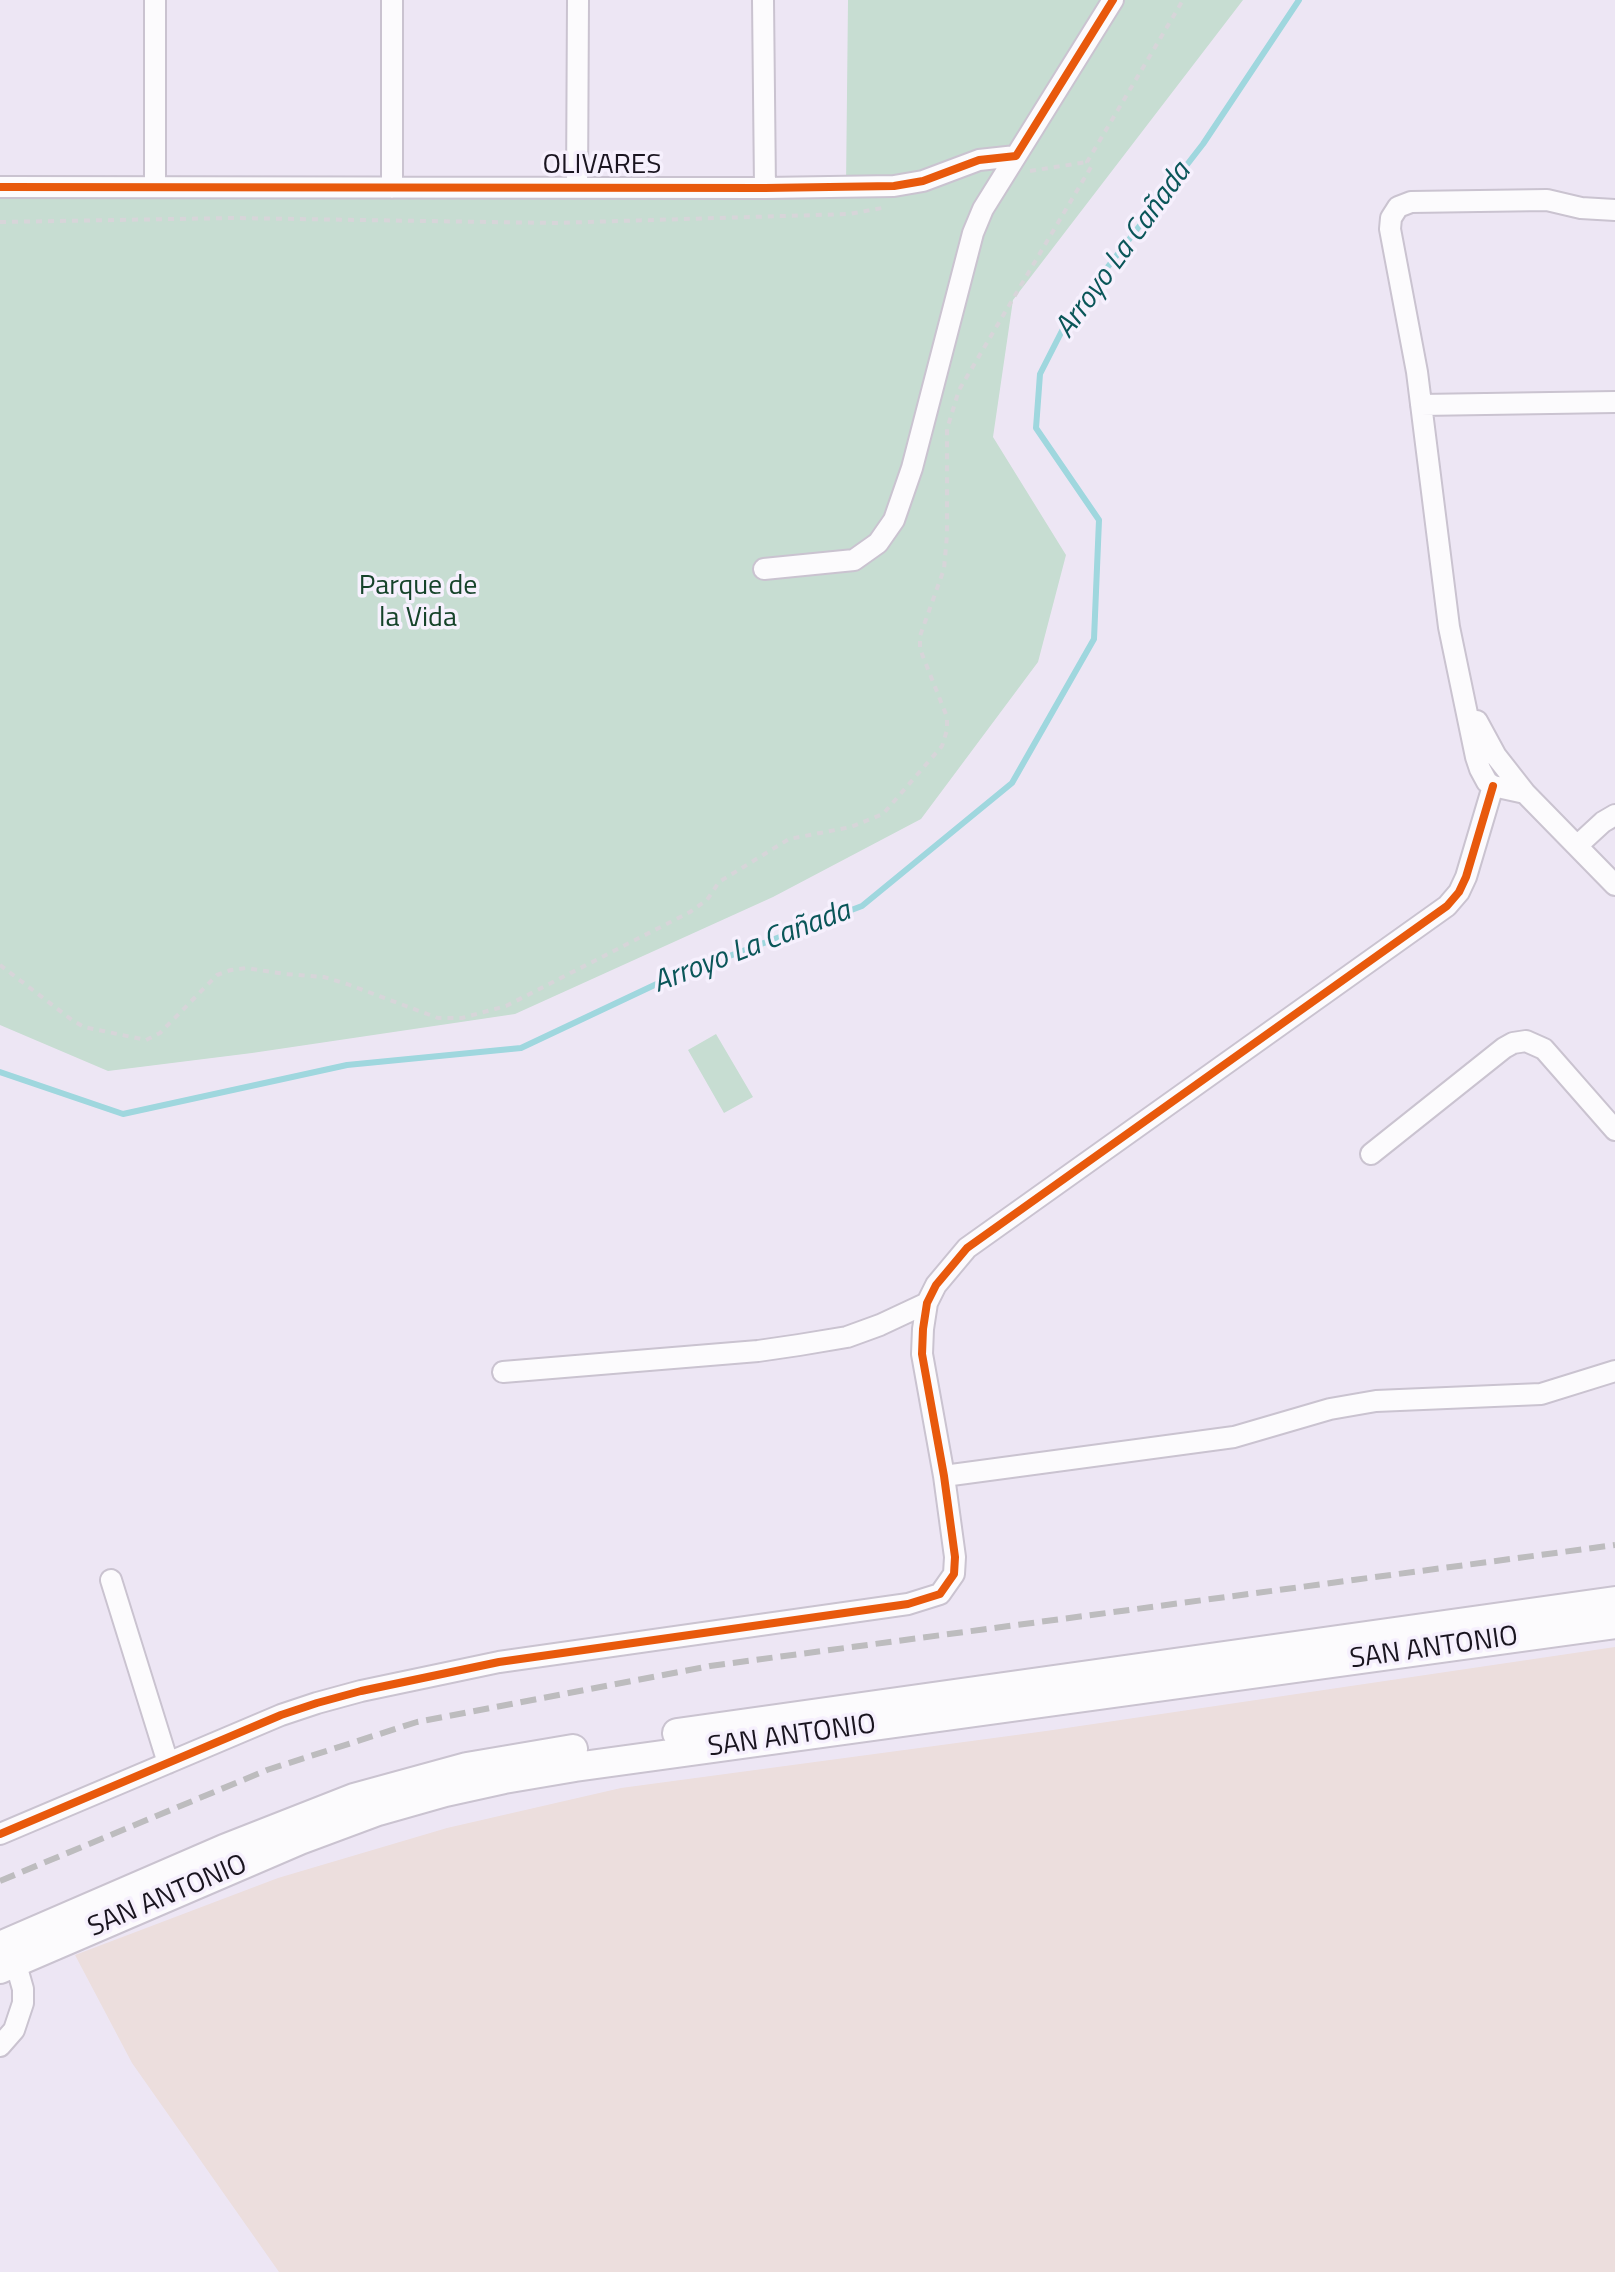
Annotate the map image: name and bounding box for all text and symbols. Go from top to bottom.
street label: OLIVARES [543,149,661,183]
water label: Arroyo La Cañada [1048,156,1200,346]
park label: Parque de la Vida [359,570,477,636]
water label: Arroyo La Cañada [648,894,856,1002]
street label: SAN ANTONIO [1348,1621,1520,1677]
street label: SAN ANTONIO [706,1709,878,1765]
street label: SAN ANTONIO [84,1848,252,1946]

